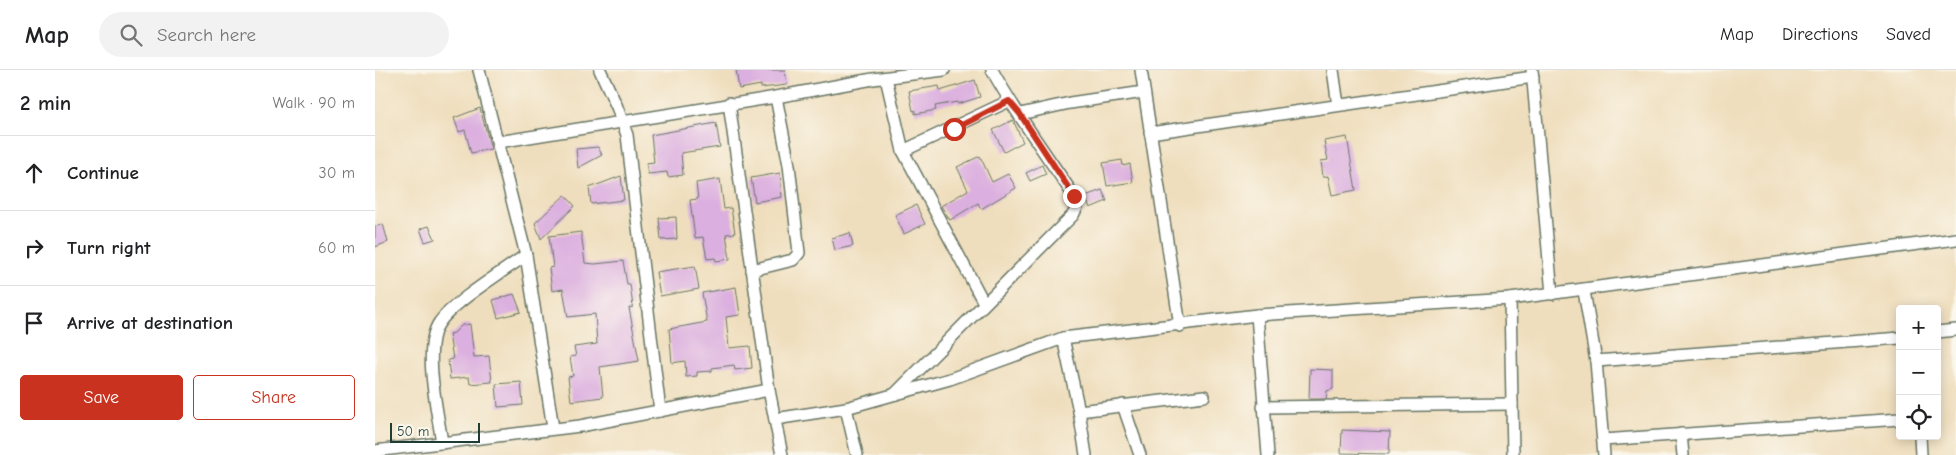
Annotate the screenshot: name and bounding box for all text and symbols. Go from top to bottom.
search box [99,12,449,57]
text: Map [25,21,69,49]
icon: search [117,21,145,49]
text: Search here [157,24,256,46]
text: Map [1720,24,1754,45]
text: Directions [1782,24,1858,45]
text: Saved [1886,24,1931,45]
text: 2 min [20,91,71,115]
text: Walk · 90 m [272,94,355,112]
route start [943,118,966,141]
icon: ahead [20,159,48,187]
text: Continue [67,162,139,184]
text: 30 m [319,164,355,182]
route end [1063,185,1086,208]
icon: right [20,234,48,262]
text: Turn right [67,237,151,259]
text: 60 m [318,239,355,257]
map controls [1896,305,1941,440]
button: + [1896,305,1941,350]
icon: arrive [20,309,48,337]
text: Arrive at destination [67,312,233,334]
button: − [1896,350,1941,395]
button: Save [20,375,183,420]
button: Share [193,375,355,420]
button: locate [1896,395,1941,440]
scale bar [390,420,480,443]
text: 50 m [397,423,429,440]

